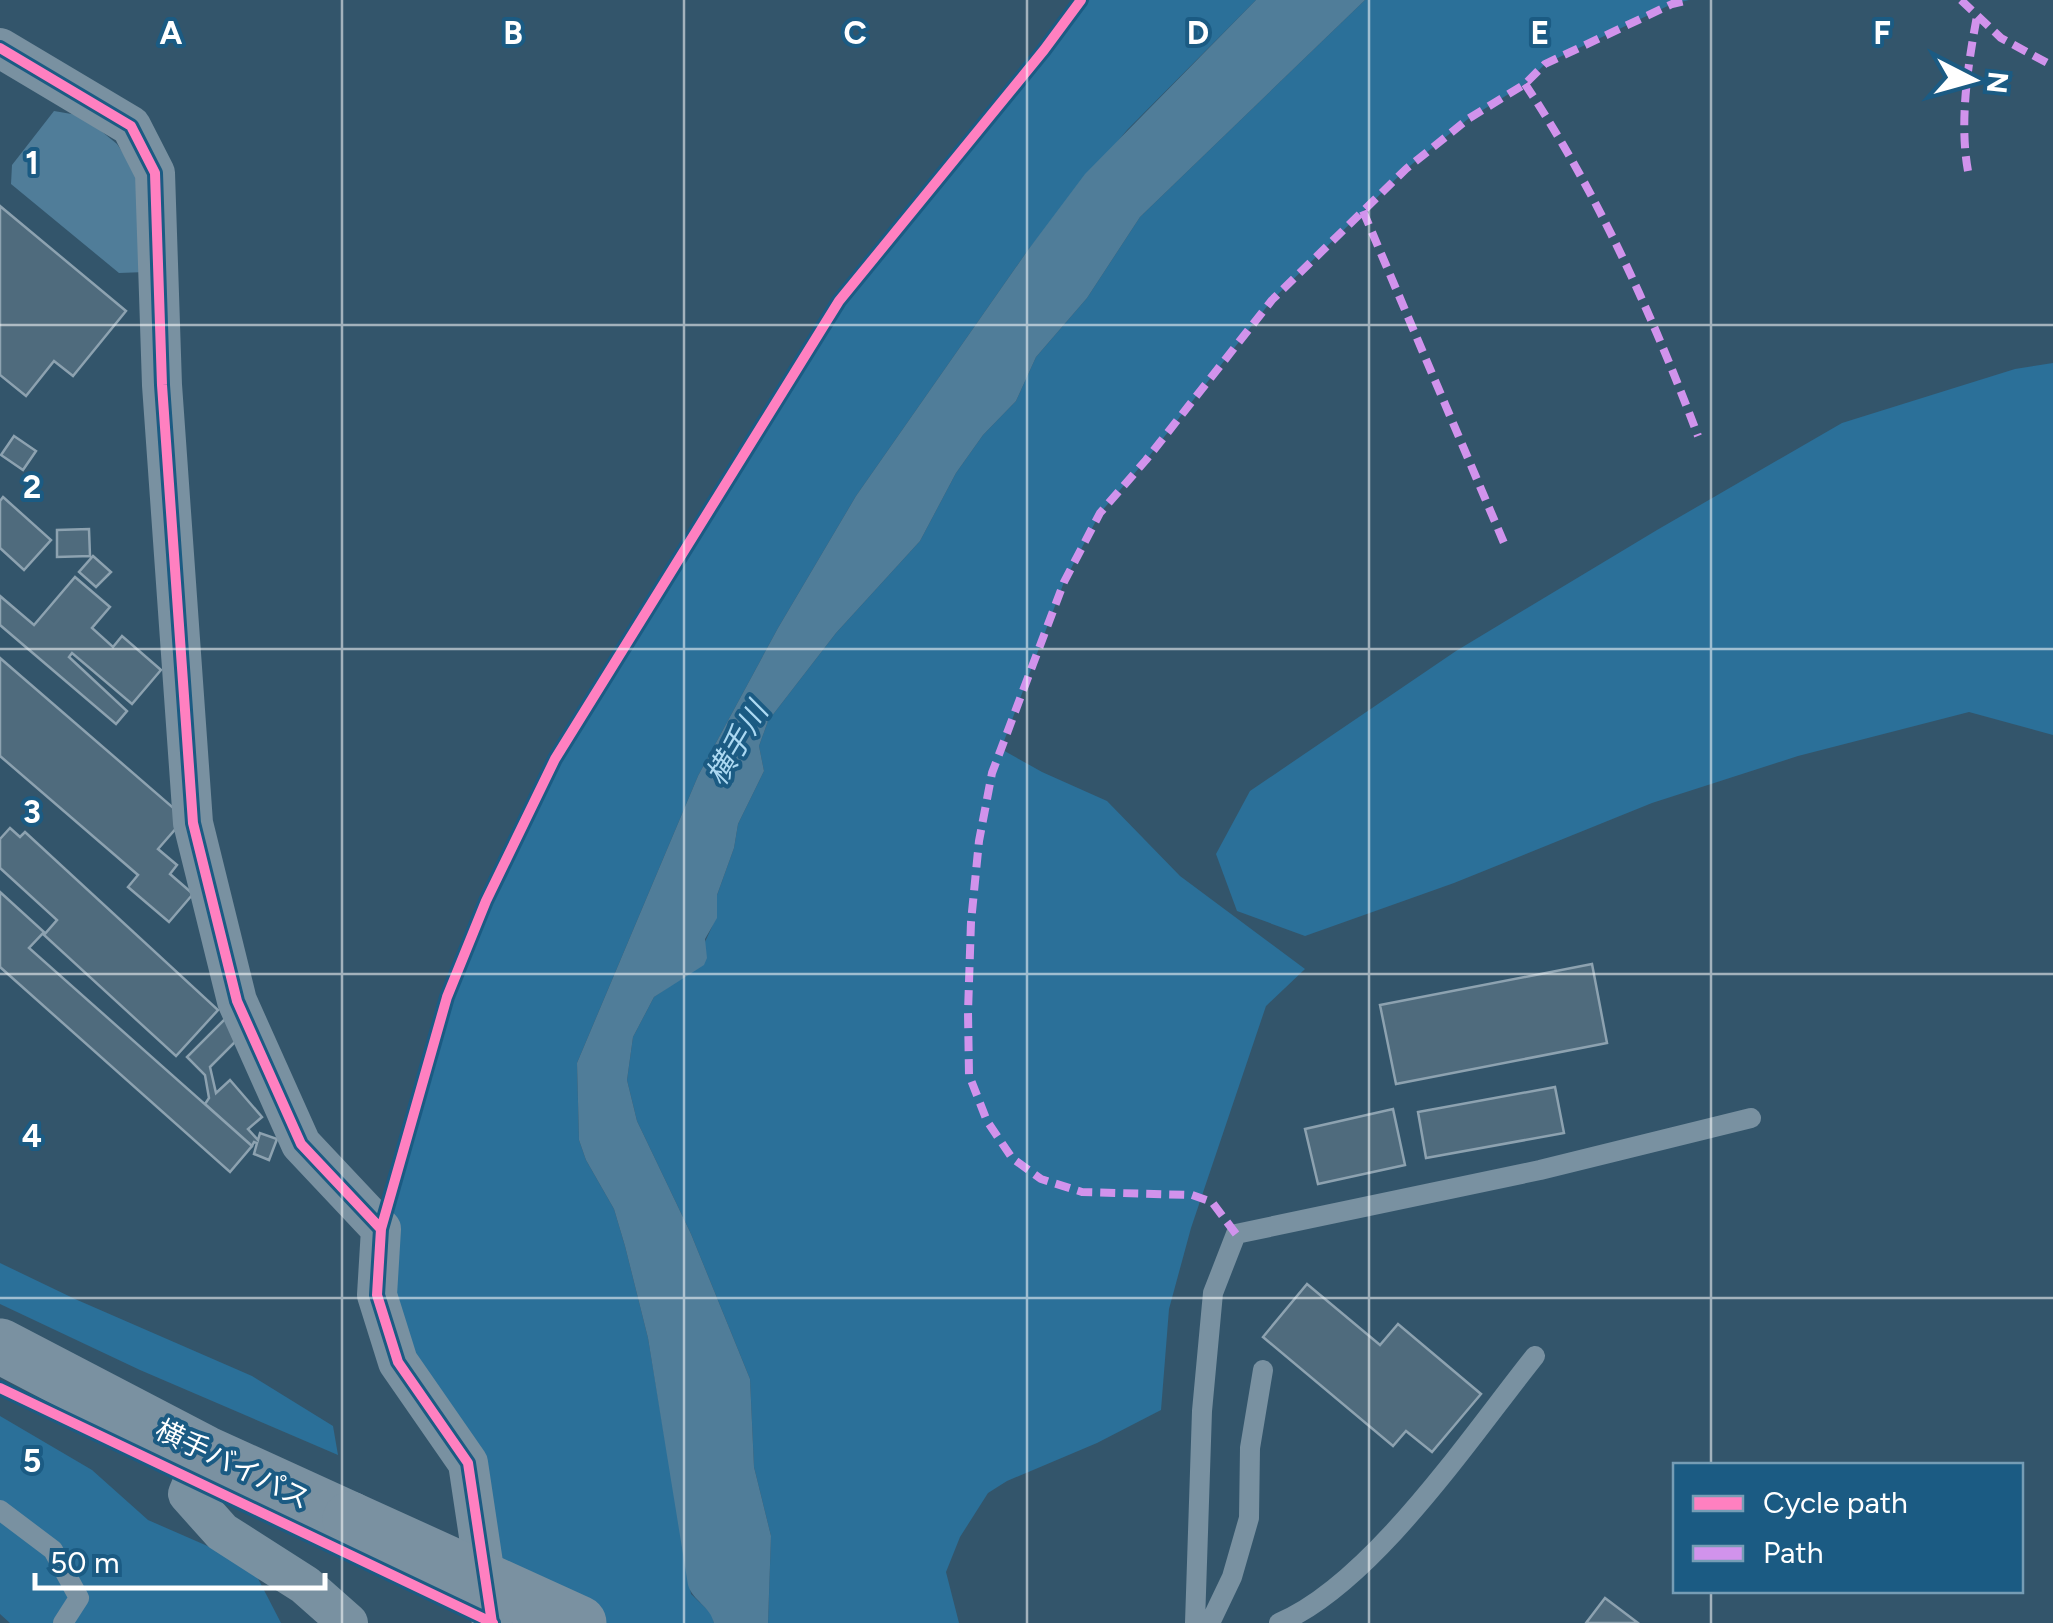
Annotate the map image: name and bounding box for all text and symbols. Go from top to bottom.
text: A [160,14,183,52]
text: B [503,14,523,52]
text: C [843,14,867,52]
text: D [1187,14,1209,52]
text: E [1531,14,1549,52]
text: F [1873,14,1891,52]
north arrow [1923,30,2023,130]
text: N [1980,70,2016,95]
text: 1 [25,144,39,182]
text: 2 [23,468,41,506]
water label: 横手川 [698,693,777,792]
text: 3 [23,793,41,831]
text: 4 [22,1117,42,1155]
street label: 横手バイパス [150,1412,316,1516]
text: 5 [23,1442,41,1480]
legend [1673,1463,2023,1593]
text: Cycle path [1763,1484,1908,1521]
scale bar [35,1528,325,1590]
text: Path [1763,1534,1823,1571]
text: 50 m [50,1544,119,1581]

